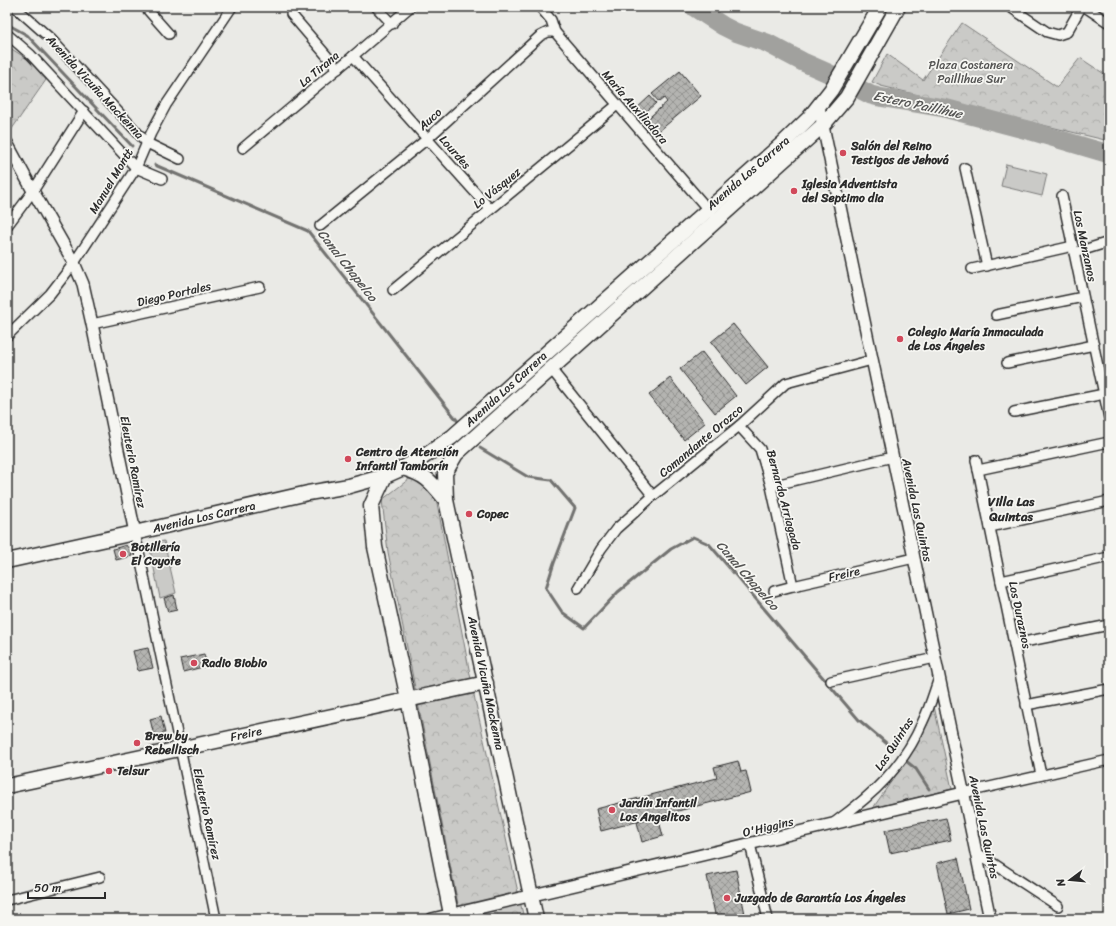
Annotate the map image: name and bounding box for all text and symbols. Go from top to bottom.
street label: Avenida Vicuña Mackenna [40,29,150,144]
street label: La Tirana [294,45,344,93]
park label: Plaza Costanera Paillihue Sur [929,54,1013,90]
street label: María Auxiliadora [596,65,674,150]
water label: Estero Paillihue [871,84,966,125]
street label: Auco [412,102,447,137]
street label: Lourdes [433,130,477,174]
street label: Avenida Los Carrera [700,130,795,216]
place label: Salón del Reino Testigos de Jehová [850,135,949,171]
street label: Manuel Montt [83,144,139,218]
marker: Salón del Reino Testigos de Jehová [838,148,848,158]
street label: Lo Vásquez [468,161,526,215]
place label: Iglesia Adventista del Septimo dia [801,173,898,209]
marker: Iglesia Adventista del Septimo dia [789,186,799,196]
street label: Los Manzanos [1067,208,1103,284]
water label: Canal Chapelco [312,224,384,308]
street label: Diego Portales [135,275,214,313]
place label: Colegio María Inmaculada de Los Ángeles [907,321,1044,357]
marker: Colegio María Inmaculada de Los Ángeles [895,334,905,344]
street label: Avenida Los Carrera [459,346,552,433]
street label: Comandante Orozco [654,399,748,483]
street label: Eleuterio Ramírez [113,414,153,510]
place label: Centro de Atención Infantil Tamborín [355,441,459,477]
street label: Bernardo Arriagada [760,447,808,553]
marker: Centro de Atención Infantil Tamborín [343,454,353,464]
street label: Avenida Las Quintas [895,455,939,564]
district label: Villa Las Quintas [988,490,1035,528]
street label: Avenida Los Carrera [149,494,258,540]
place label: Copec [476,503,509,525]
marker: Copec [464,509,474,519]
water label: Canal Chapelco [710,535,786,617]
place label: Botillería El Coyote [131,536,181,572]
marker: Botillería El Coyote [118,549,128,559]
street label: Freire [826,560,862,588]
street label: Los Duraznos [1002,579,1038,651]
street label: Avenida Vicuña Mackenna [461,613,511,752]
place label: Radio Biobio [201,652,268,674]
marker: Radio Biobio [189,658,199,668]
street label: Las Quintas [868,712,920,775]
street label: Freire [228,720,264,748]
place label: Brew by Rebellisch [144,725,200,761]
marker: Brew by Rebellisch [132,738,142,748]
place label: Telsur [117,760,150,782]
marker: Telsur [104,766,114,776]
street label: Eleuterio Ramírez [186,766,228,862]
street label: Avenida Las Quintas [962,772,1006,881]
place label: Jardín Infantil Los Angelitos [619,792,697,828]
marker: Jardín Infantil Los Angelitos [607,805,617,815]
street label: O'Higgins [740,810,796,844]
north arrow [1050,860,1090,900]
scale bar [28,874,105,900]
text: N [1051,876,1071,890]
text: 50 m [34,877,61,899]
place label: Juzgado de Garantía Los Ángeles [734,887,907,909]
marker: Juzgado de Garantía Los Ángeles [722,893,732,903]

